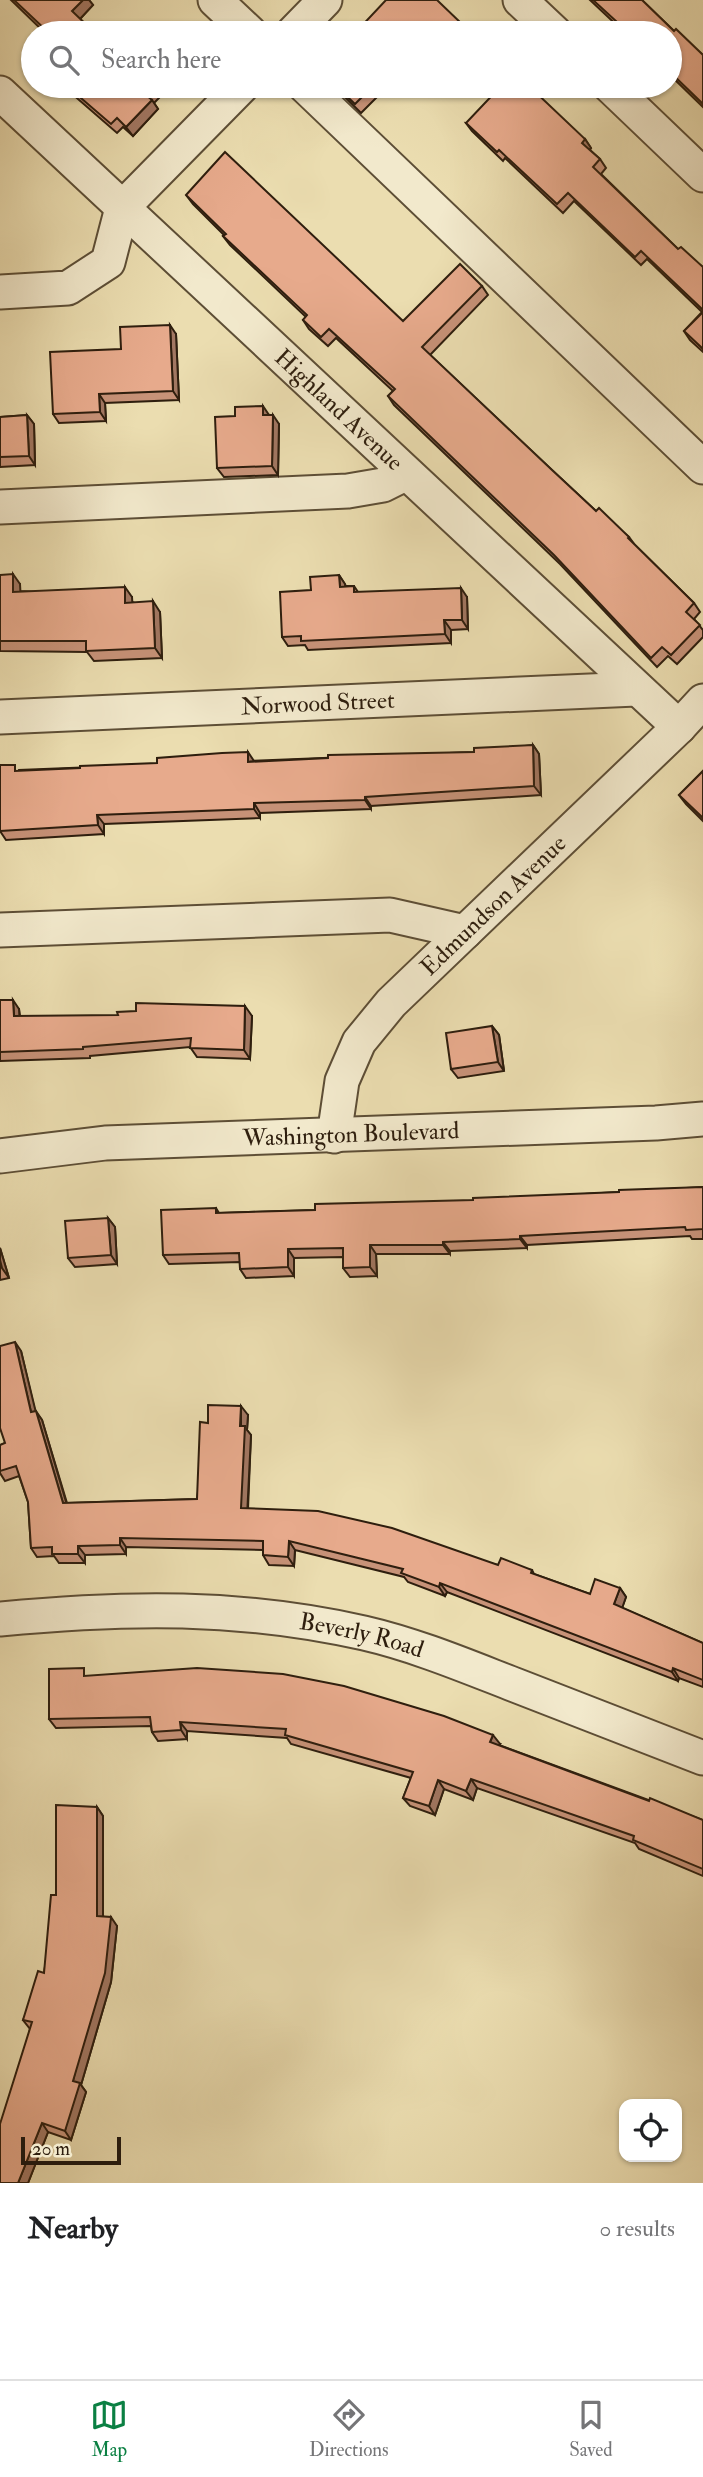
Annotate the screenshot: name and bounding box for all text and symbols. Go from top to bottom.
search box [21,21,682,98]
icon: search [45,41,83,79]
text: Search here [101,44,221,76]
street label: Highland Avenue [268,342,410,477]
street label: Norwood Street [240,684,395,722]
street label: Edmundson Avenue [413,828,573,982]
street label: Washington Boulevard [241,1115,460,1154]
street label: Beverly Road [297,1606,428,1665]
map controls [619,2099,682,2162]
button: locate [619,2099,682,2162]
scale bar [21,2134,121,2166]
text: 20 m [32,2137,70,2161]
text: Nearby [28,2210,118,2247]
text: 0 results [599,2214,675,2243]
tab: Map [90,2396,128,2462]
tab: Directions [309,2396,389,2462]
tab: Saved [569,2396,613,2462]

